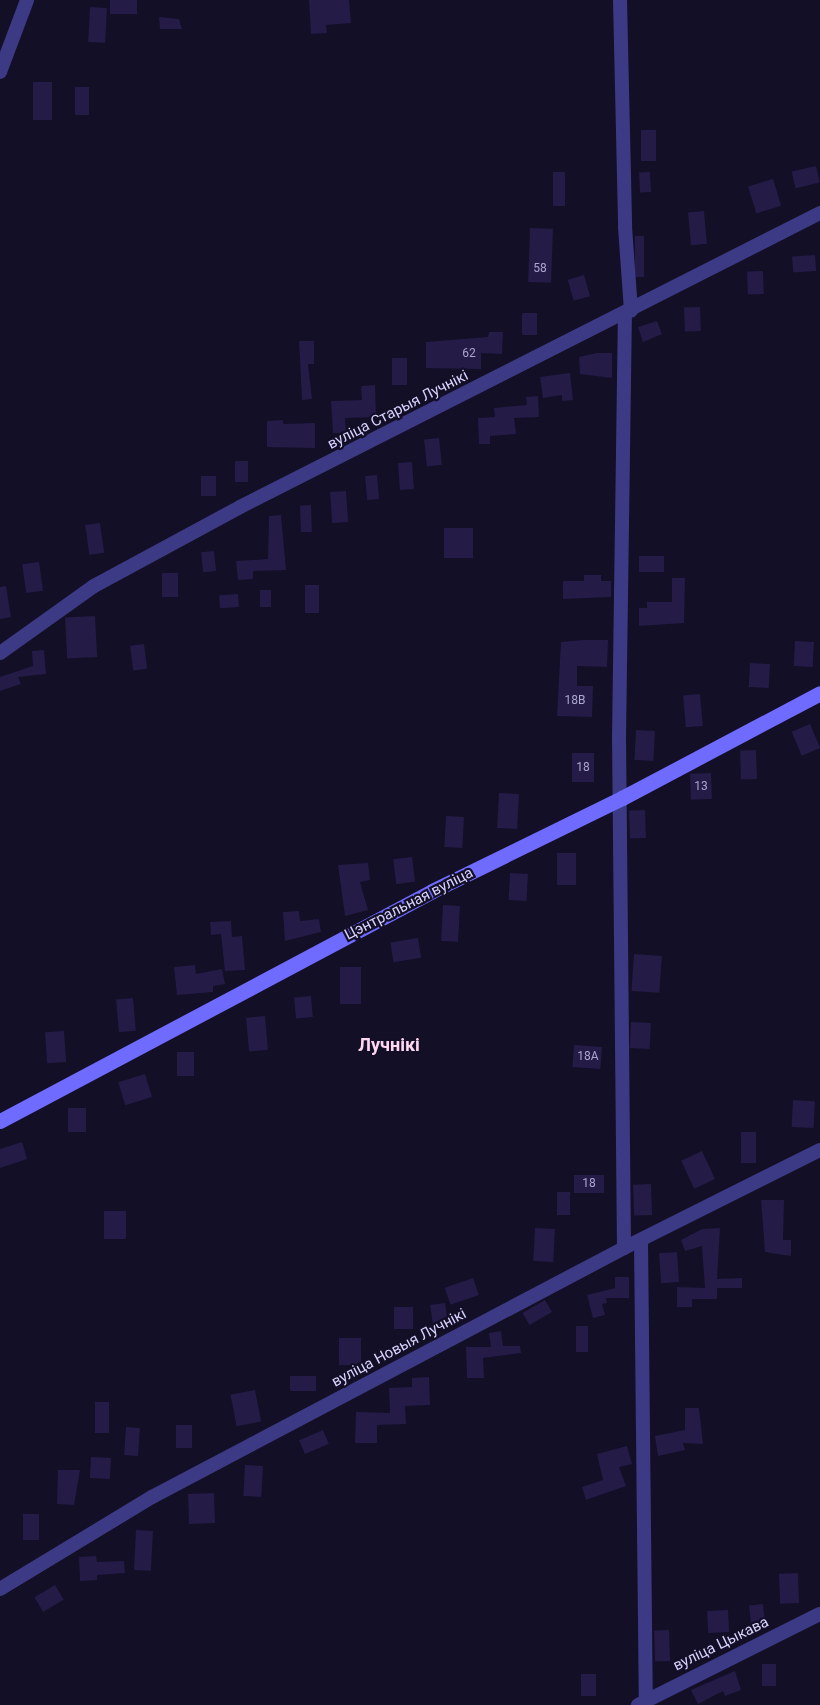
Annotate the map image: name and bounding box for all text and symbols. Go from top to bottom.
house number: 58 [533,262,547,276]
house number: 62 [462,347,476,361]
street label: вуліца Старыя Лучнікі [325,367,471,453]
house number: 18В [565,694,585,708]
house number: 18 [576,761,590,775]
house number: 13 [694,780,708,794]
street label: Цэнтральная вуліца [342,864,476,944]
district label: Лучнікі [358,1034,420,1056]
house number: 18А [577,1050,599,1064]
house number: 18 [582,1177,596,1191]
street label: вуліца Новыя Лучнікі [329,1305,469,1391]
street label: вуліца Цыкава [670,1613,772,1675]

